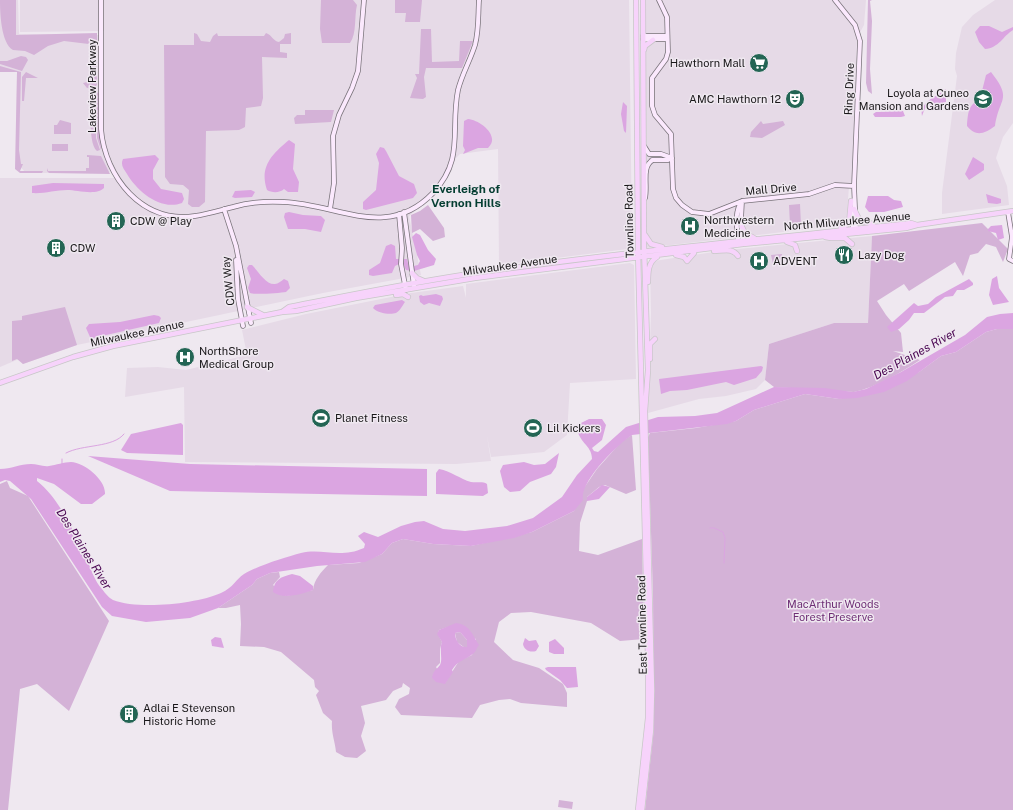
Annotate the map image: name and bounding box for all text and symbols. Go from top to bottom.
street label: Lakeview Parkway [86,39,98,133]
supermarket icon: Hawthorn Mall [748,52,770,74]
place label: Hawthorn Mall [670,57,745,69]
street label: Ring Drive [842,63,856,115]
place label: Loyola at Cuneo Mansion and Gardens [859,87,969,112]
theatre icon: AMC Hawthorn 12 [784,88,806,110]
school or university icon: Loyola at Cuneo Mansion and Gardens [972,88,994,110]
place label: AMC Hawthorn 12 [689,93,781,105]
street label: Mall Drive [745,181,797,197]
district label: Everleigh of Vernon Hills [431,182,501,210]
street label: Townline Road [622,184,636,258]
street label: North Milwaukee Avenue [783,209,911,233]
building icon: CDW @ Play [105,210,127,232]
place label: Northwestern Medicine [704,214,774,239]
place label: CDW @ Play [130,215,192,227]
hospital icon: Northwestern Medicine [679,215,701,237]
building icon: CDW [45,237,67,259]
place label: CDW [70,242,96,254]
restaurant icon: Lazy Dog [833,244,855,266]
place label: Lazy Dog [858,249,905,261]
hospital icon: ADVENT [748,250,770,272]
street label: Milwaukee Avenue [462,252,558,278]
place label: ADVENT [773,255,818,267]
street label: CDW Way [219,256,237,306]
street label: Milwaukee Avenue [89,317,185,349]
water label: Des Plaines River [871,325,959,383]
place label: NorthShore Medical Group [199,345,274,370]
hospital icon: NorthShore Medical Group [174,346,196,368]
sports icon: Planet Fitness [310,407,332,429]
place label: Planet Fitness [335,412,408,424]
sports icon: Lil Kickers [522,417,544,439]
place label: Lil Kickers [547,422,601,434]
water label: Des Plaines River [53,506,115,592]
street label: East Townline Road [635,575,649,675]
park label: MacArthur Woods Forest Preserve [787,598,879,623]
place label: Adlai E Stevenson Historic Home [143,702,235,727]
building icon: Adlai E Stevenson Historic Home [118,703,140,725]

